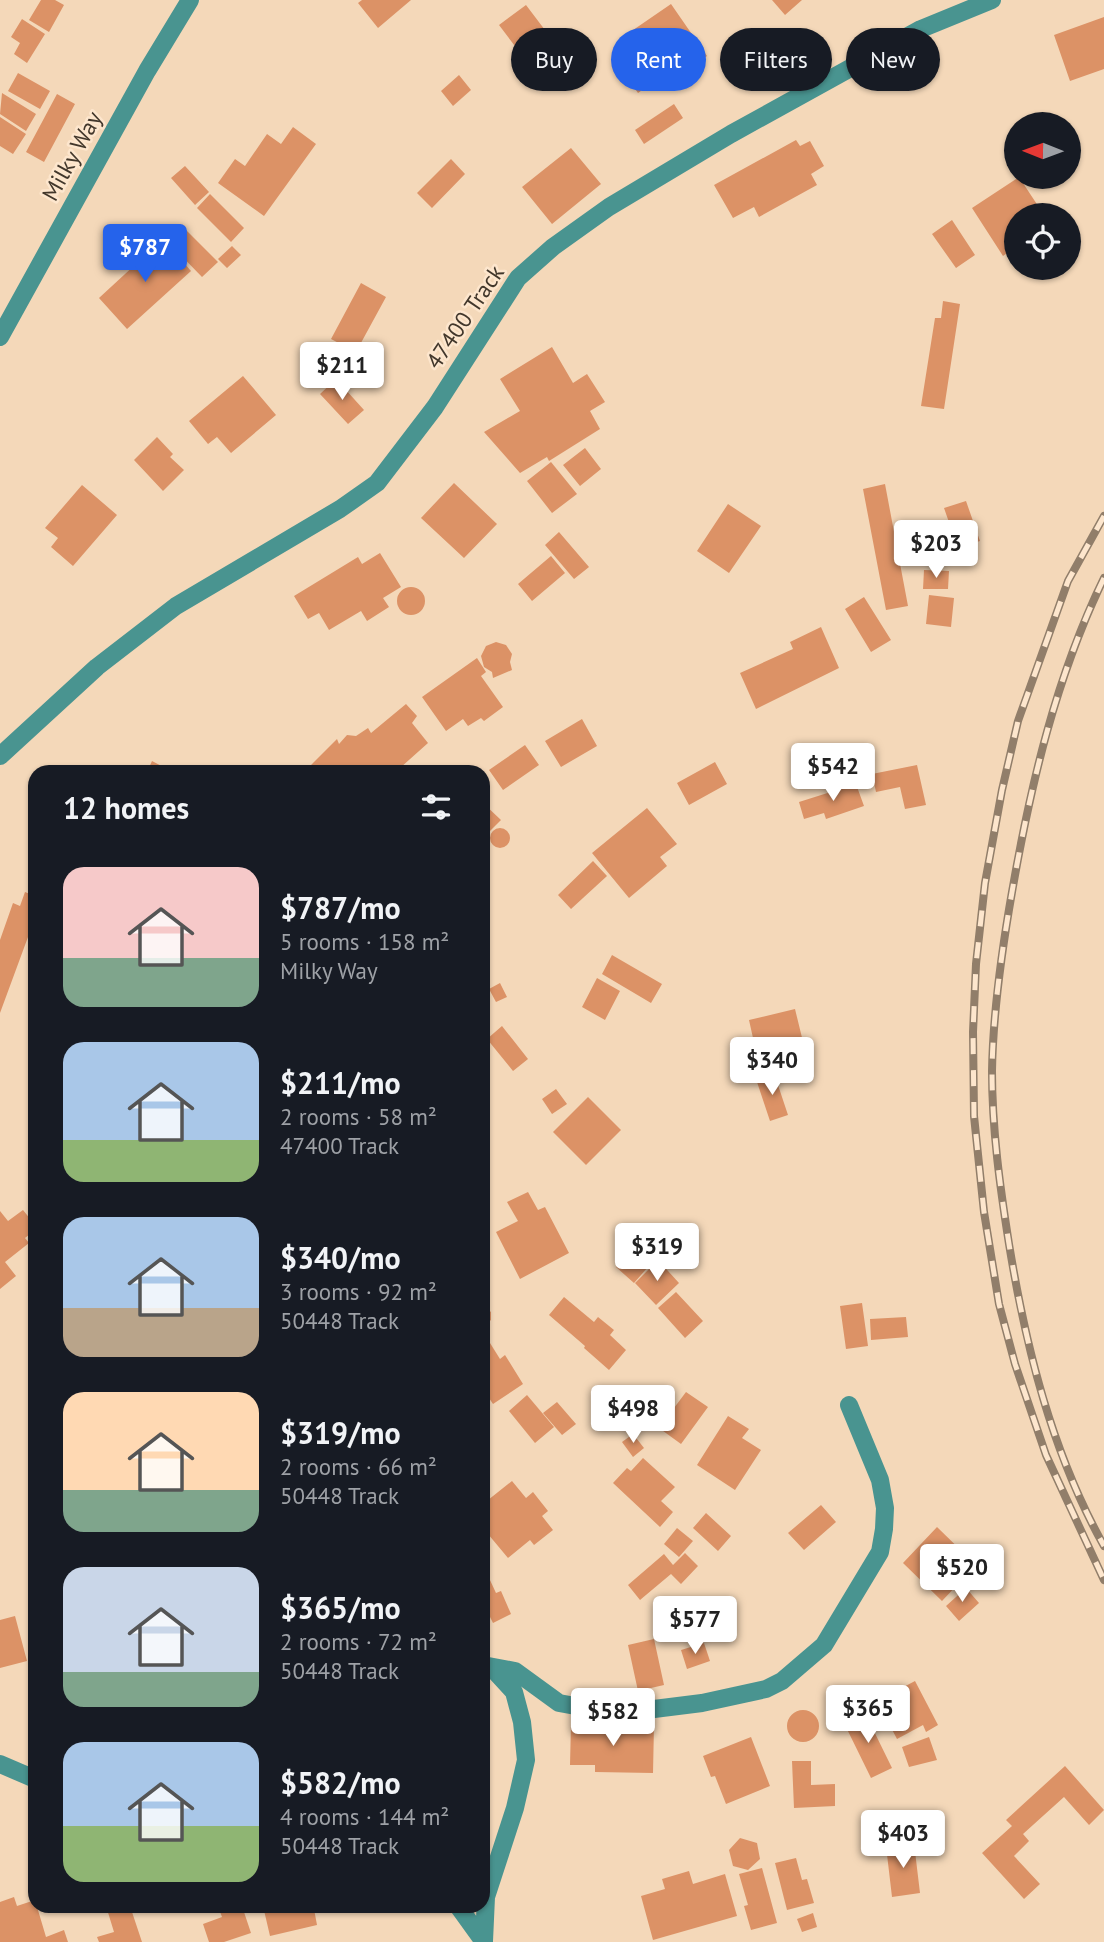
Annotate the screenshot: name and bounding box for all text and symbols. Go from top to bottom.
chip: Buy [511,28,597,91]
chip: Rent [611,28,706,91]
chip: Filters [720,28,832,91]
chip: New [846,28,940,91]
street label: Milky Way [35,106,108,206]
north arrow [1004,112,1082,189]
map controls [1004,112,1081,280]
button: locate [1004,203,1081,280]
pin: $787 [104,224,186,284]
text: $787 [119,232,171,261]
street label: 47400 Track [419,259,510,374]
pin: $211 [301,342,383,402]
text: $211 [316,350,368,379]
pin: $203 [895,520,977,580]
text: $203 [910,528,962,557]
pin: $542 [792,744,874,803]
text: $542 [807,751,859,780]
text: 12 homes [63,788,189,827]
icon: filters [417,788,455,826]
text: $787/mo [280,888,401,927]
icon: home [119,895,203,979]
text: 5 rooms · 158 m² [280,927,449,956]
text: Milky Way [280,956,378,985]
pin: $340 [731,1038,813,1097]
text: $340 [746,1045,798,1074]
text: $211/mo [280,1063,401,1102]
icon: home [119,1070,203,1154]
text: 2 rooms · 58 m² [280,1102,437,1131]
text: 47400 Track [280,1131,399,1160]
pin: $319 [616,1224,698,1283]
text: $319 [631,1231,683,1260]
text: $340/mo [280,1238,401,1277]
icon: home [119,1245,203,1329]
text: 3 rooms · 92 m² [280,1277,437,1306]
text: 50448 Track [280,1306,399,1335]
pin: $498 [592,1386,674,1445]
text: $498 [607,1393,659,1422]
text: $319/mo [280,1413,401,1452]
icon: home [119,1420,203,1504]
text: 2 rooms · 66 m² [280,1452,437,1481]
text: 50448 Track [280,1481,399,1510]
pin: $520 [921,1544,1003,1604]
text: $520 [936,1552,988,1581]
text: $365/mo [280,1588,401,1627]
icon: home [119,1595,203,1679]
pin: $577 [654,1596,736,1656]
text: $577 [669,1604,721,1633]
text: 2 rooms · 72 m² [280,1627,437,1656]
text: 50448 Track [280,1656,399,1685]
pin: $365 [827,1686,909,1745]
pin: $582 [572,1688,654,1748]
text: $365 [842,1693,894,1722]
text: $582 [587,1696,639,1725]
text: $582/mo [280,1763,401,1802]
icon: home [119,1770,203,1854]
text: 4 rooms · 144 m² [280,1802,449,1831]
pin: $403 [862,1811,944,1870]
text: $403 [877,1818,929,1847]
text: 50448 Track [280,1831,399,1860]

